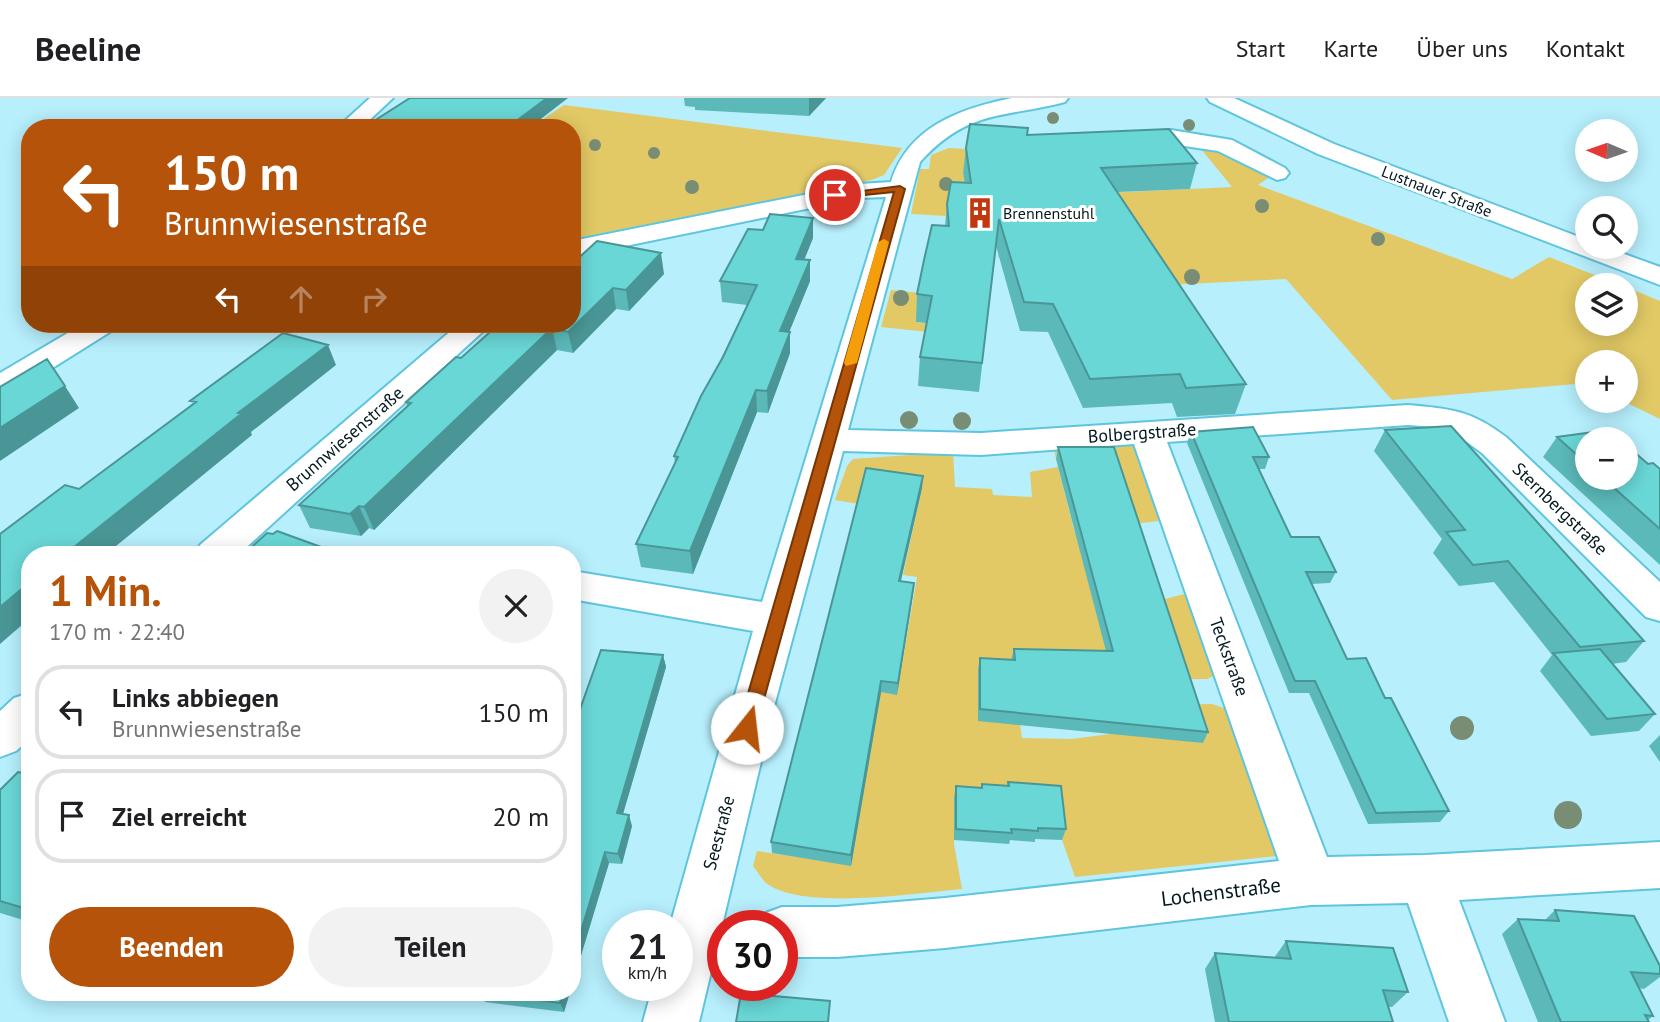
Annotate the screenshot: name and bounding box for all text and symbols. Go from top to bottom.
text: Beeline [35,27,141,70]
text: Start [1236,33,1285,64]
text: Karte [1323,33,1378,64]
text: Über uns [1416,33,1508,64]
text: Kontakt [1546,33,1625,64]
north arrow [1575,119,1638,182]
map controls [1575,119,1638,490]
text: 150 m [164,140,299,204]
icon: left [49,147,140,238]
street label: Lustnauer Straße [1379,161,1495,221]
pin [805,165,865,225]
icon: arrive [816,176,854,214]
building icon: Brennenstuhl [963,196,997,230]
button: search [1575,196,1638,259]
text: Brunnwiesenstraße [164,202,428,244]
place label: Brennenstuhl [1003,203,1095,223]
button: layers [1575,273,1638,336]
icon: left [209,280,247,318]
icon: ahead [282,280,320,318]
icon: right [355,280,393,318]
button: + [1575,350,1638,413]
street label: Brunnwiesenstraße [281,381,408,496]
street label: Bolbergstraße [1087,417,1197,448]
button: − [1575,427,1638,490]
street label: Sternbergstraße [1508,457,1613,560]
text: 1 Min. [49,563,162,618]
button: close [479,569,553,643]
street label: Teckstraße [1205,614,1254,699]
text: 170 m · 22:40 [49,617,185,646]
text: Links abbiegen [112,681,279,714]
position arrow [710,691,784,765]
icon: left [53,693,91,731]
text: 150 m [478,696,549,729]
text: Brunnwiesenstraße [112,714,302,743]
street label: Seestraße [698,793,739,873]
icon: arrive [53,797,91,835]
text: Ziel erreicht [112,800,247,833]
text: 20 m [493,800,549,833]
street label: Lochenstraße [1159,871,1282,912]
button: Beenden [49,907,294,987]
button: Teilen [308,907,553,987]
speed limit sign: 30 [707,910,798,1001]
text: 21 [628,923,667,969]
text: km/h [628,961,667,984]

